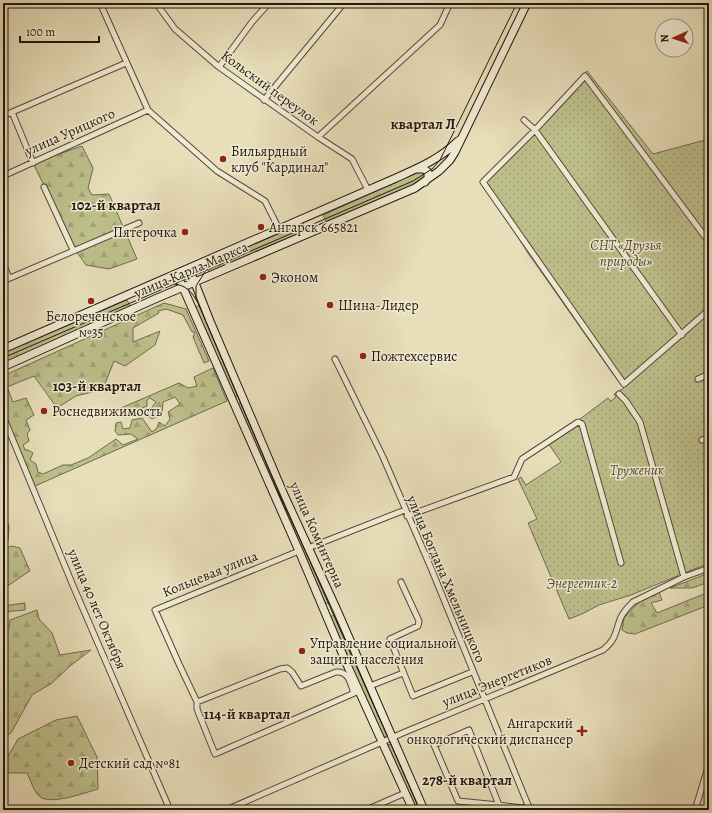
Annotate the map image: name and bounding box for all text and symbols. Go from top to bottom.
scale bar [20,18,99,44]
north arrow [654,18,694,58]
text: 100 m [26,24,55,40]
text: N [657,34,672,43]
street label: Кольский переулок [217,46,323,130]
street label: улица Урицкого [21,104,118,161]
district label: квартал Л [391,114,455,134]
place label: Бильярдный клуб "Кардинал" [231,142,328,177]
marker: Бильярдный клуб "Кардинал" [218,154,228,164]
district label: 102-й квартал [71,195,161,215]
place label: Ангарск 665821 [268,218,358,237]
marker: Ангарск 665821 [256,222,266,232]
place label: Пятерочка [113,223,178,242]
marker: Пятерочка [180,227,190,237]
park label: СНТ «Друзья природы» [590,236,662,271]
street label: улица Карла Маркса [130,237,251,303]
place label: Эконом [271,268,318,287]
marker: Эконом [258,272,268,282]
marker: Белореченское №35 [86,296,96,306]
place label: Шина-Лидер [338,296,419,315]
marker: Шина-Лидер [325,300,335,310]
place label: Белореченское №35 [46,307,136,342]
place label: Пожтехсервис [371,347,457,366]
marker: Пожтехсервис [358,351,368,361]
district label: 103-й квартал [53,376,142,396]
place label: Роснедвижимость [52,402,162,421]
marker: Роснедвижимость [39,406,49,416]
park label: Труженик [610,461,664,480]
street label: улица Коминтерна [285,478,349,592]
street label: улица Богдана Хмельницкого [402,492,490,665]
street label: улица 40 лет Октября [63,545,131,672]
street label: Кольцевая улица [160,546,261,602]
park label: Энергетик-2 [547,574,617,593]
place label: Управление социальной защиты населения [310,634,457,669]
marker: Управление социальной защиты населения [297,646,307,656]
street label: улица Энергетиков [439,650,555,712]
district label: 114-й квартал [204,704,291,724]
place label: Ангарский онкологический диспансер [407,714,573,749]
marker: Ангарский онкологический диспансер [576,725,588,737]
place label: Детский сад №81 [79,754,180,773]
marker: Детский сад №81 [66,758,76,768]
district label: 278-й квартал [422,770,512,790]

